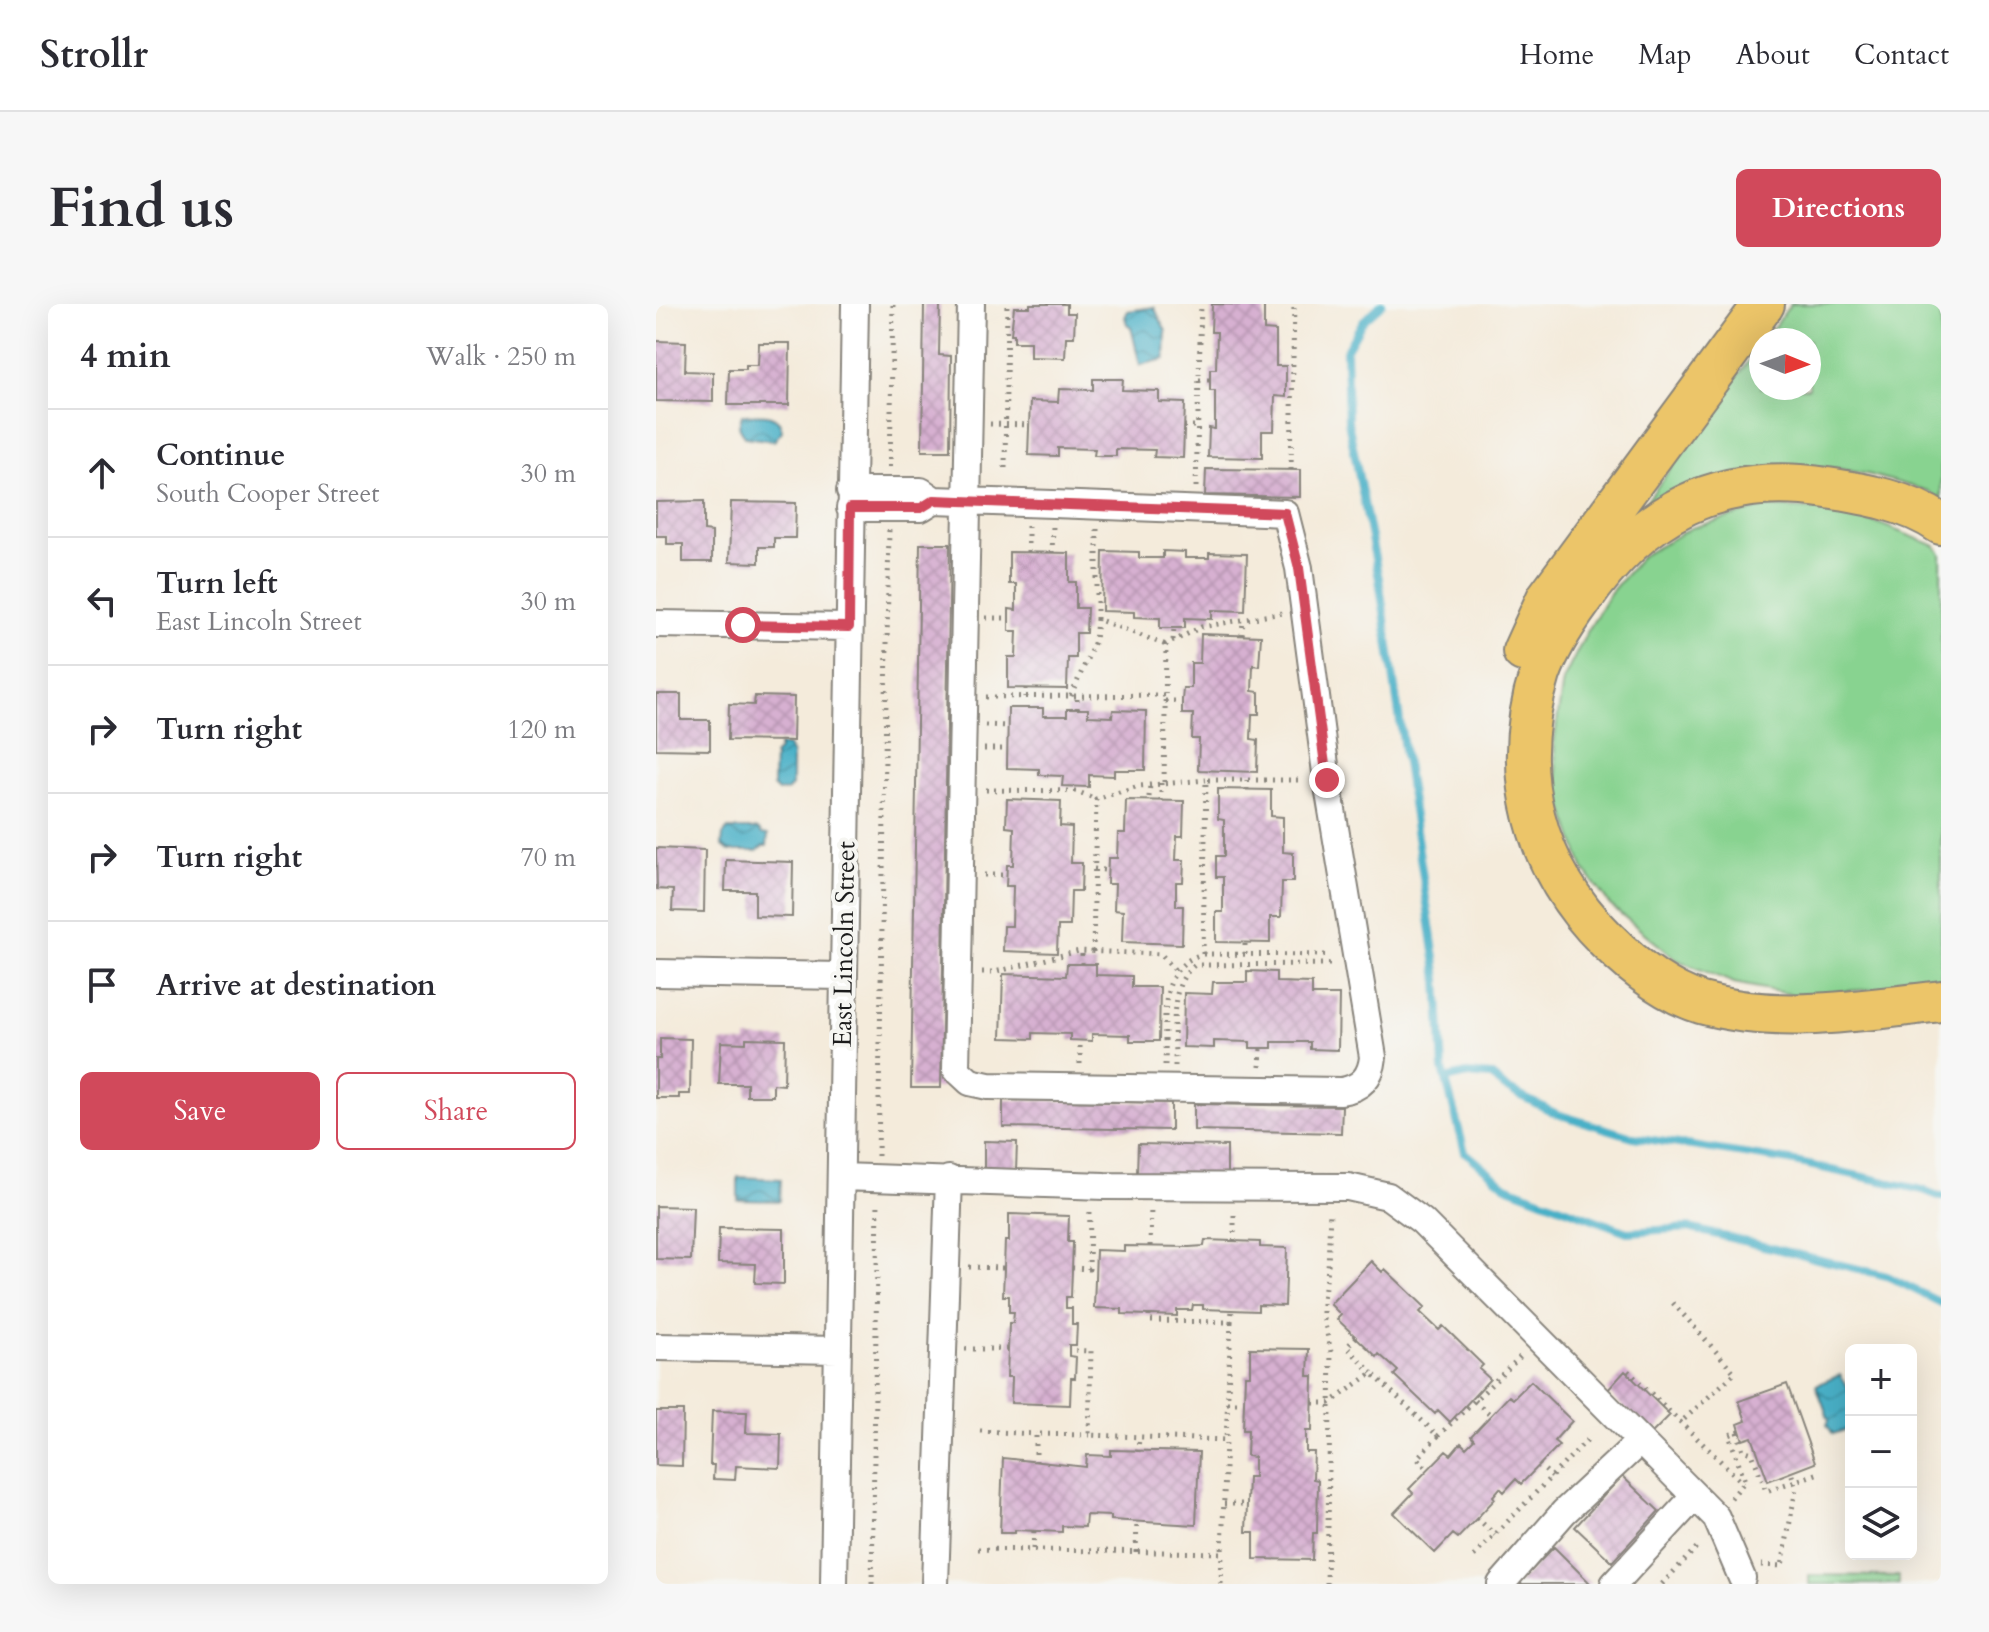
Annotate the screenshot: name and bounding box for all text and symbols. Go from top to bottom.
text: Strollr [40,29,148,81]
text: Home [1519,36,1594,74]
text: Map [1638,36,1692,74]
text: About [1736,36,1810,74]
text: Contact [1854,36,1949,74]
button: Directions [1736,169,1941,247]
text: Find us [48,171,234,246]
north arrow [1749,328,1821,400]
text: 4 min [80,333,171,379]
text: Walk · 250 m [426,339,576,374]
text: Continue [156,435,285,476]
icon: ahead [80,451,124,495]
text: 30 m [520,456,576,491]
text: South Cooper Street [156,476,379,511]
text: Turn left [156,563,278,604]
icon: left [80,579,124,623]
text: 30 m [520,584,576,619]
text: East Lincoln Street [156,604,362,639]
route start [725,607,761,643]
icon: right [80,707,124,751]
text: Turn right [156,709,302,750]
text: 120 m [507,712,576,747]
route end [1309,762,1345,798]
icon: right [80,835,124,879]
text: Turn right [156,837,302,878]
text: 70 m [520,840,576,875]
street label: East Lincoln Street [825,841,863,1047]
icon: arrive [80,963,124,1007]
text: Arrive at destination [156,965,436,1006]
button: Save [80,1072,320,1150]
button: Share [336,1072,576,1150]
map controls [1845,1344,1917,1560]
button: + [1845,1344,1917,1416]
button: − [1845,1416,1917,1488]
button: layers [1845,1488,1917,1560]

